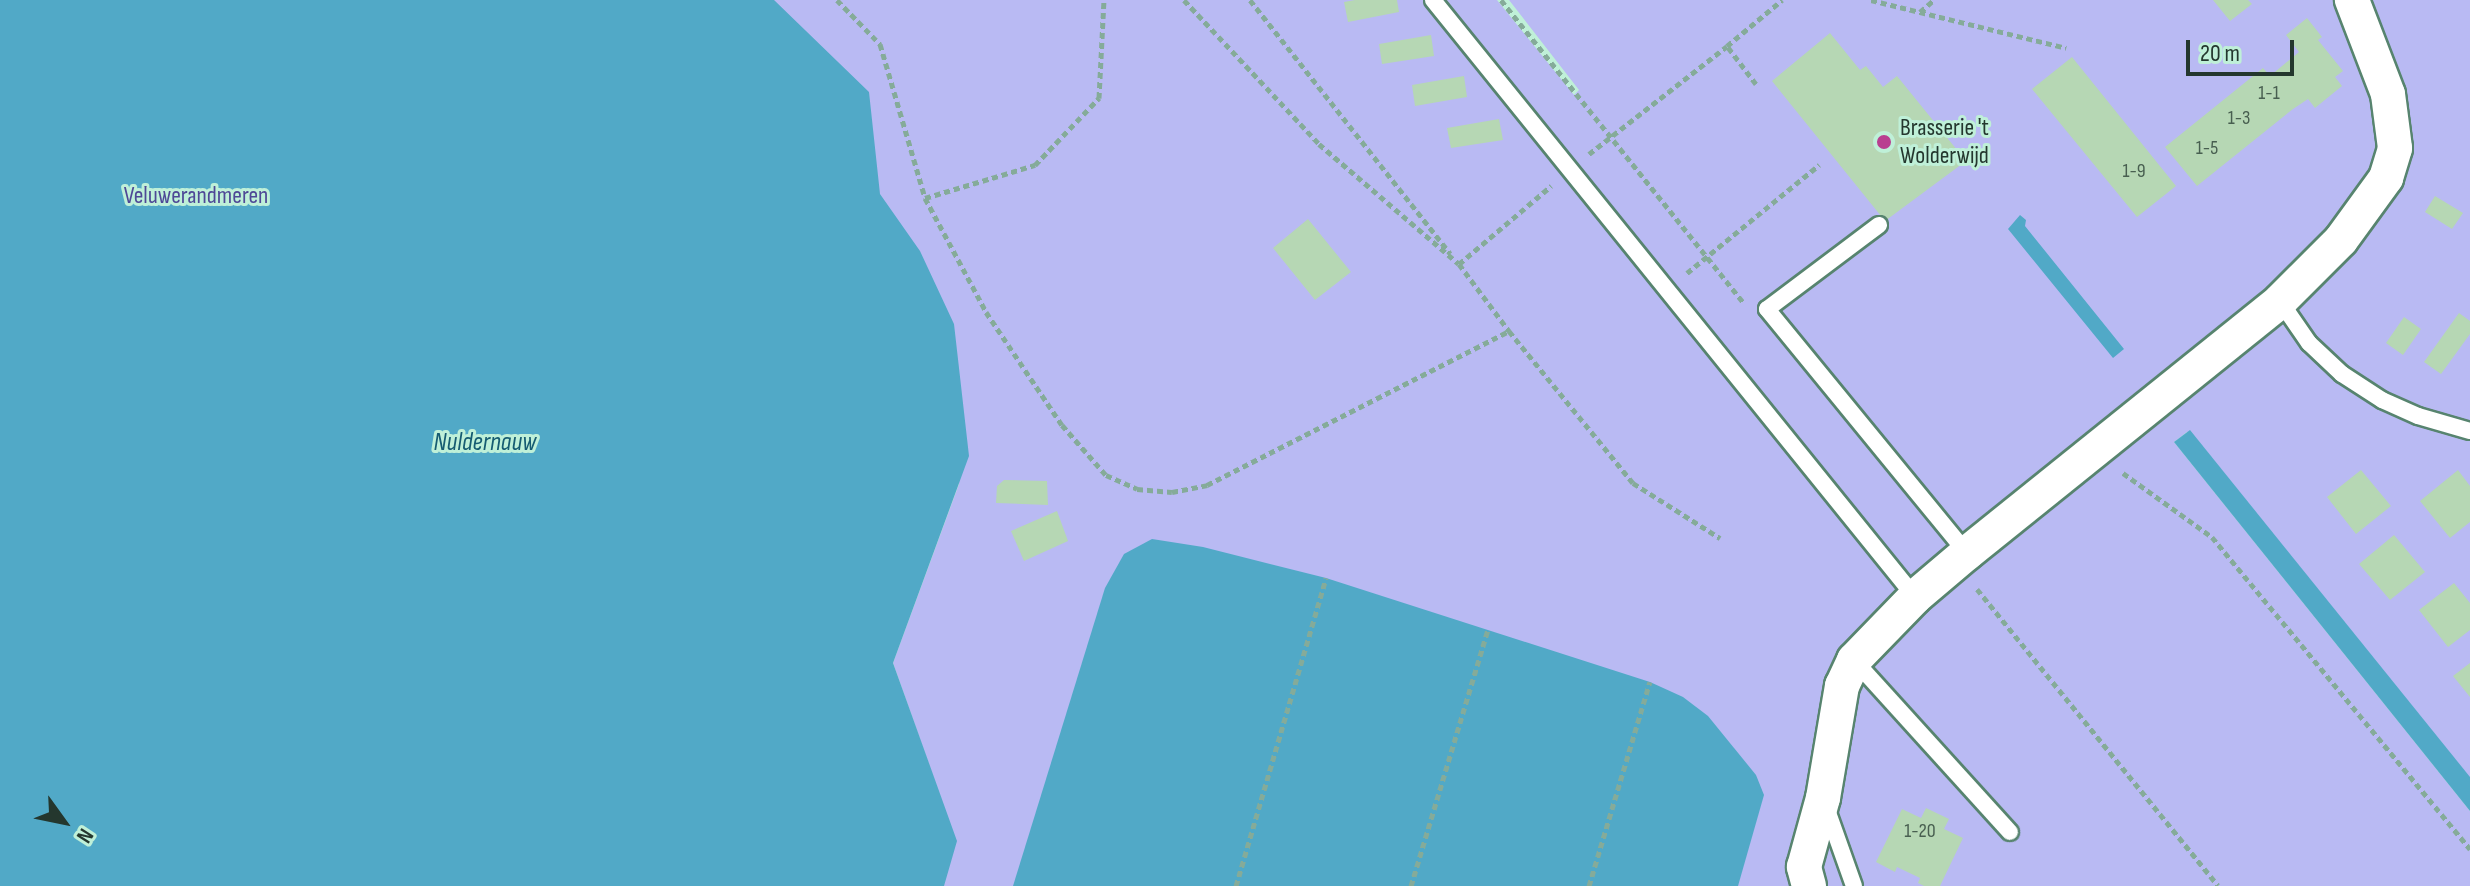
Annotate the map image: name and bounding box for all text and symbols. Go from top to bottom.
scale bar [2190,24,2298,74]
text: 20 m [2200,39,2240,68]
house number: 1-1 [2258,81,2280,105]
house number: 1-3 [2228,106,2250,130]
place label: Brasserie 't Wolderwijd [1900,114,1989,170]
marker: Brasserie 't Wolderwijd [1875,133,1893,151]
house number: 1-5 [2196,136,2218,160]
house number: 1-9 [2122,159,2146,183]
park label: Veluwerandmeren [124,182,268,210]
water label: Nuldernauw [434,427,536,459]
north arrow [24,782,104,862]
house number: 1-20 [1904,819,1936,843]
text: N [70,823,99,848]

